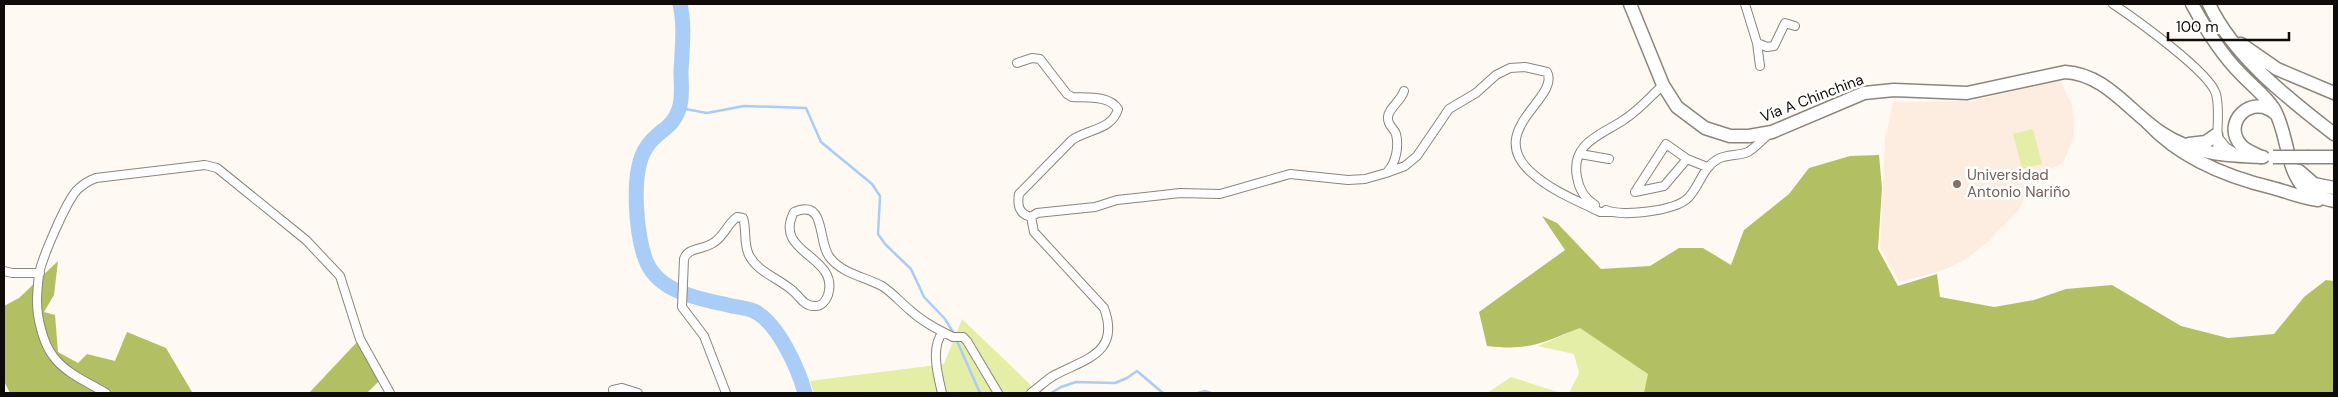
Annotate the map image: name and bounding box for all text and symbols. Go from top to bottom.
scale bar [2168,10,2289,42]
text: 100 m [2176,17,2219,37]
street label: Vía A Chinchina [1758,69,1866,127]
place label: Universidad Antonio Nariño [1967,165,2071,202]
marker: Universidad Antonio Nariño [1951,178,1963,190]

